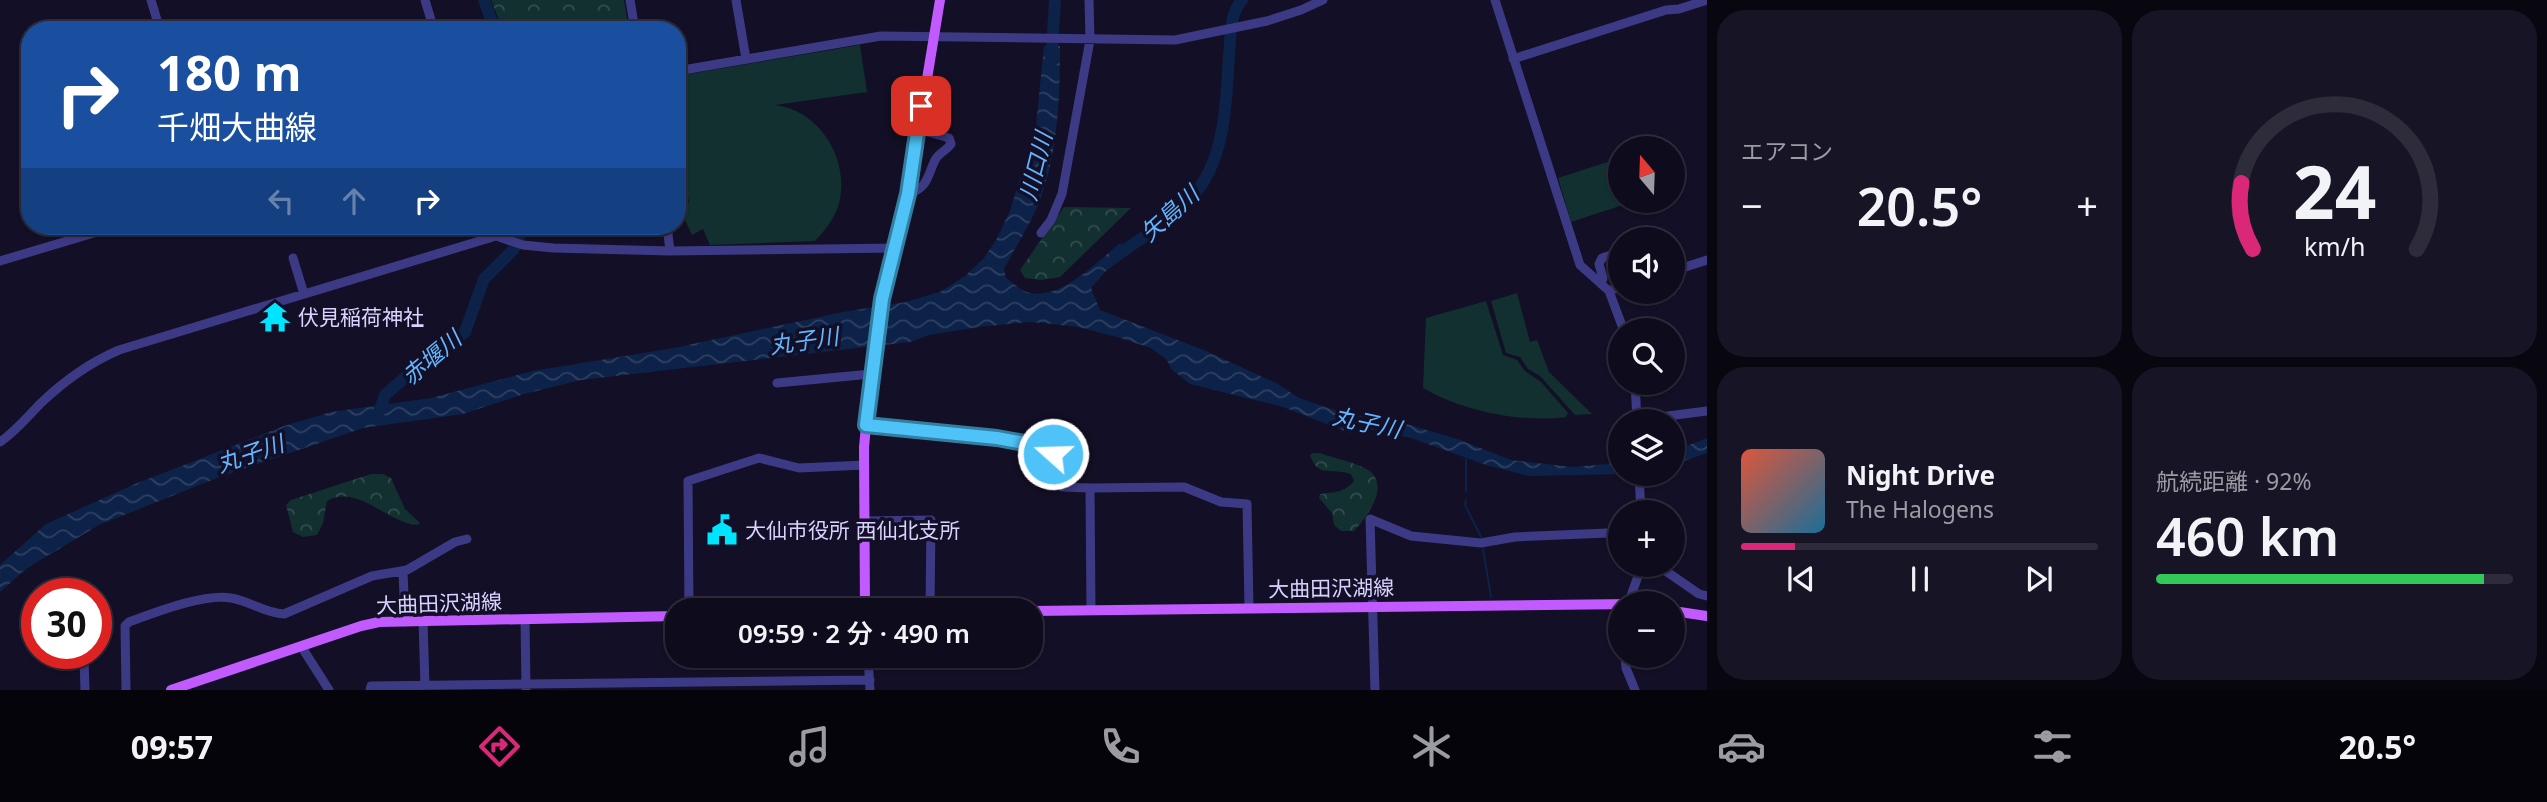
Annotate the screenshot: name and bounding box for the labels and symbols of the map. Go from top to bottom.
pin [891,76,951,136]
water label: 川口川 [1011,126,1060,203]
north arrow [1608,136,1685,214]
water label: 矢島川 [1133,176,1208,248]
temple icon: 伏見稲荷神社 [258,300,292,334]
place label: 伏見稲荷神社 [298,303,424,331]
water label: 丸子川 [768,319,843,361]
water label: 赤堰川 [394,321,470,391]
water label: 丸子川 [1330,399,1407,445]
position arrow [1016,417,1090,491]
water label: 丸子川 [212,426,291,479]
public building icon: 大仙市役所 西仙北支所 [705,513,739,547]
place label: 大仙市役所 西仙北支所 [745,516,960,544]
street label: 大曲田沢湖線 [1268,573,1394,603]
speed limit sign: 30 [21,578,112,669]
street label: 大曲田沢湖線 [376,587,502,619]

